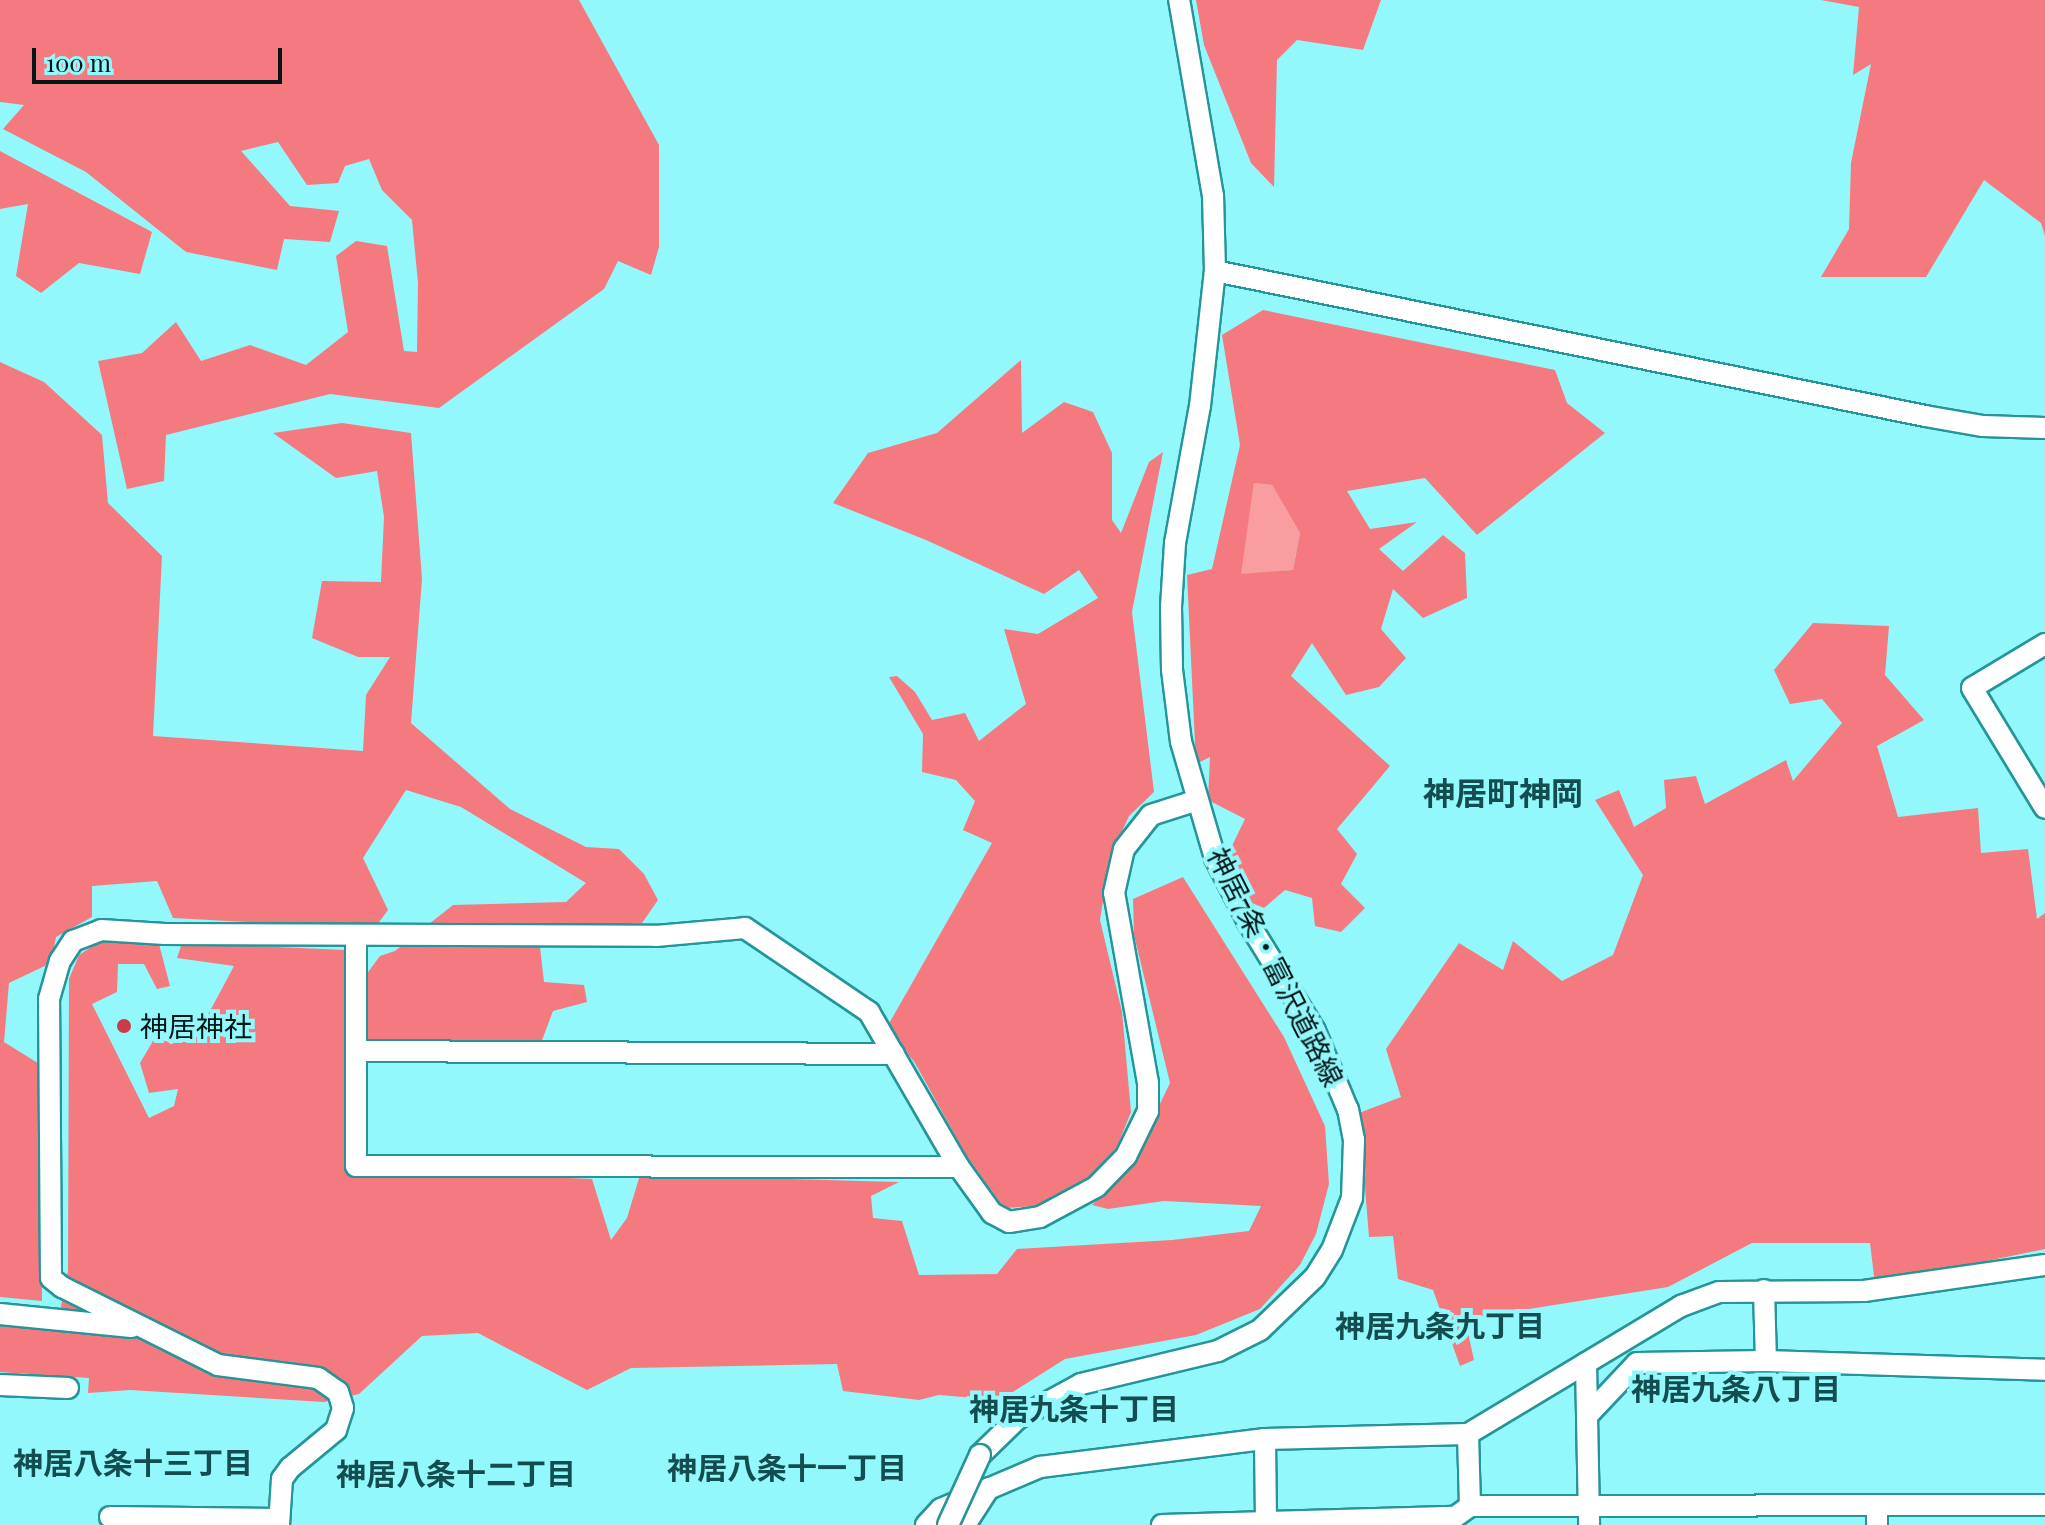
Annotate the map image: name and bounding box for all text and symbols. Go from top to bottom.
scale bar [36,32,286,82]
text: 100 m [46,46,111,78]
district label: 神居町神岡 [1423,773,1583,811]
street label: 神居7条・富沢道路線 [1201,842,1351,1092]
place label: 神居神社 [140,1009,252,1043]
marker: 神居神社 [115,1017,133,1035]
district label: 神居九条九丁目 [1335,1307,1545,1343]
district label: 神居九条八丁目 [1631,1370,1841,1406]
district label: 神居九条十丁目 [969,1390,1179,1426]
district label: 神居八条十三丁目 [13,1444,253,1480]
district label: 神居八条十一丁目 [667,1449,907,1485]
district label: 神居八条十二丁目 [336,1455,576,1491]

